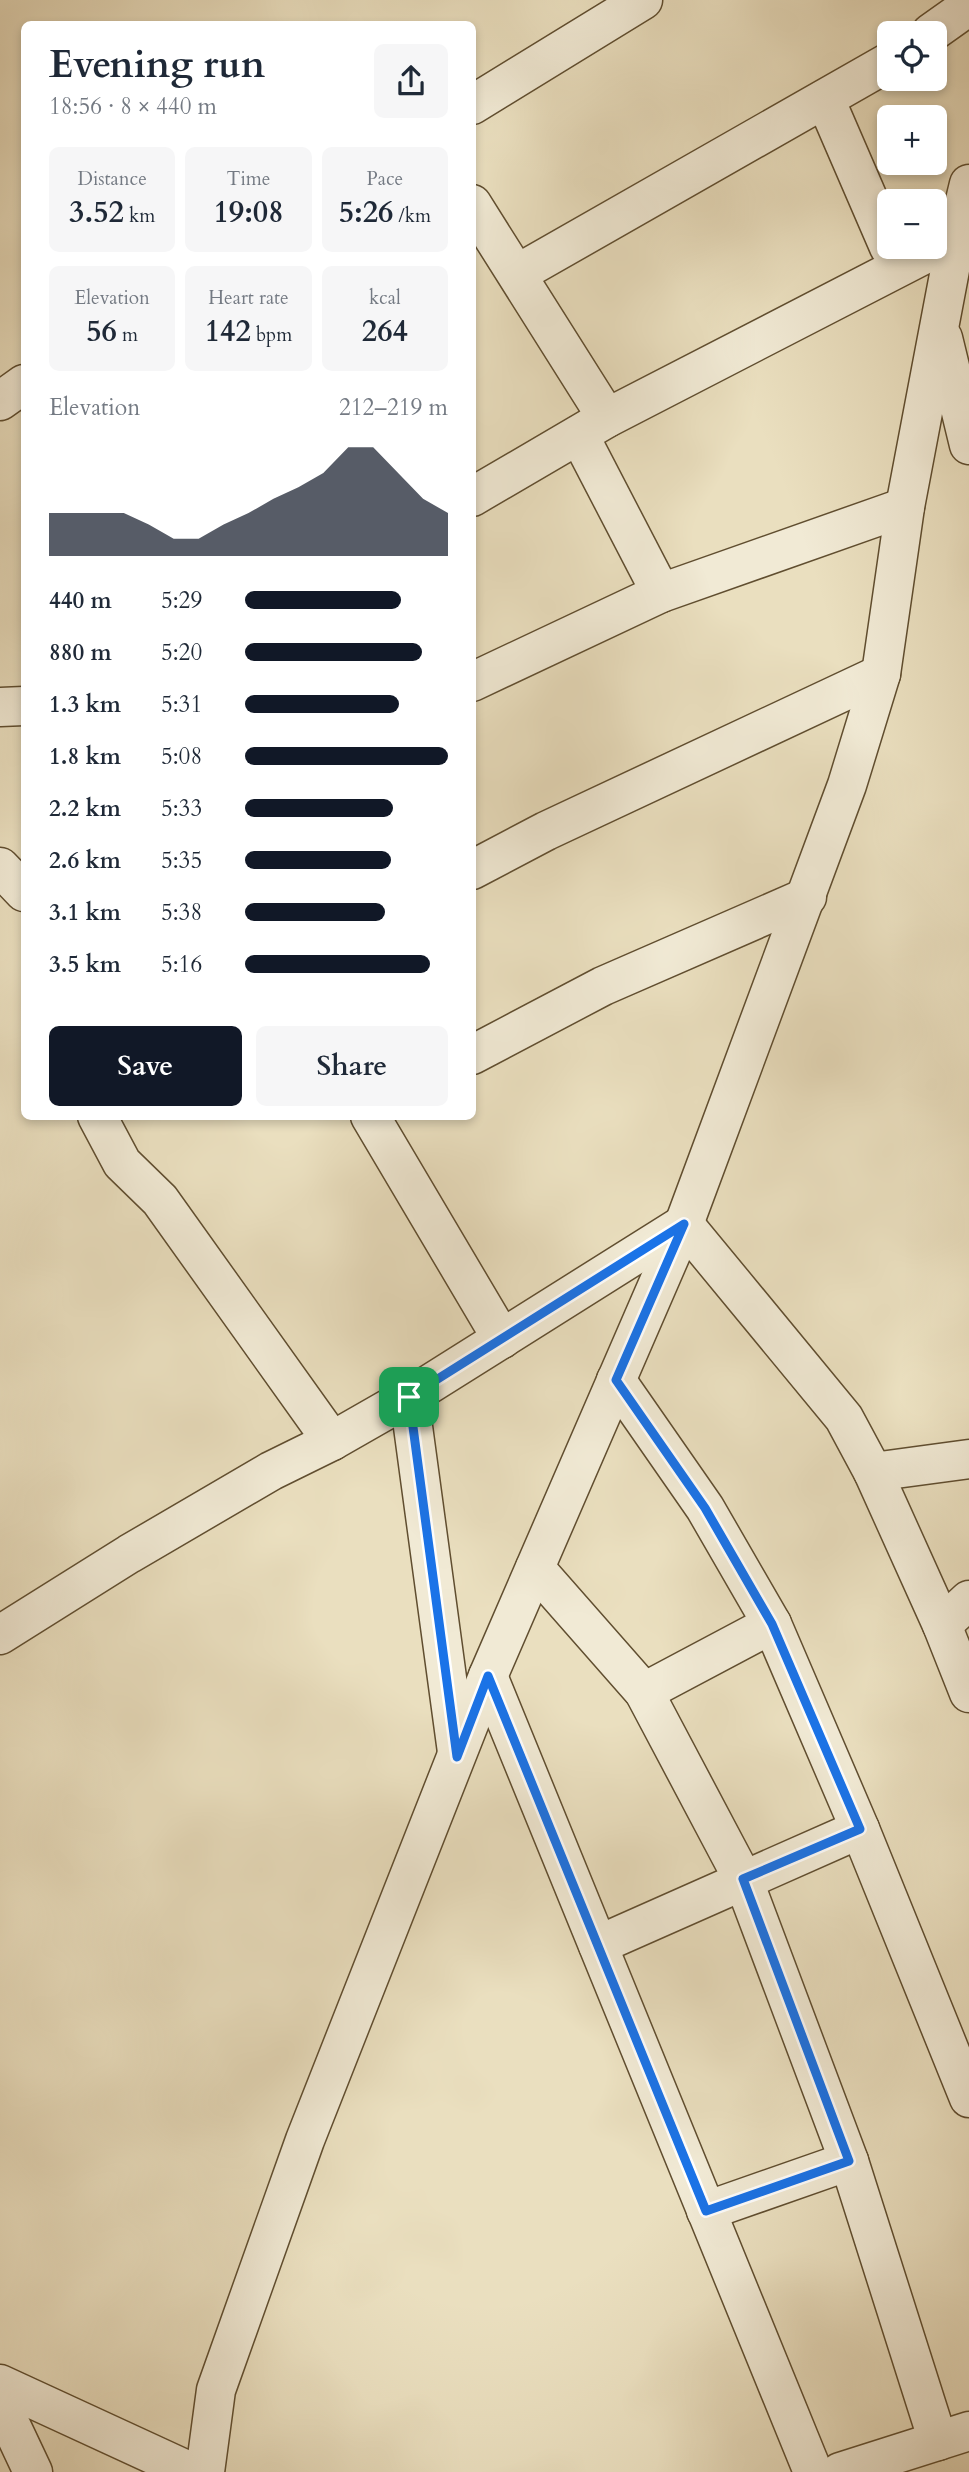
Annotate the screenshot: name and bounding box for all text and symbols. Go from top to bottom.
map controls [877,21,947,259]
button: locate [877,21,947,91]
text: Evening run [49,39,265,91]
button: share [374,44,448,118]
text: 18:56 · 8 × 440 m [49,91,217,122]
button: + [877,105,947,175]
text: Distance [77,166,147,192]
text: Time [227,166,270,192]
text: Pace [366,166,403,192]
button: − [877,189,947,259]
text: 3.52 [69,192,124,233]
text: 19:08 [213,192,284,233]
text: 5:26 [339,192,393,233]
text: km [124,203,155,229]
text: /km [393,203,431,229]
text: Elevation [74,285,150,311]
text: Heart rate [208,285,289,311]
text: kcal [369,285,401,311]
text: 56 [86,311,117,352]
text: 142 [205,311,251,352]
text: 264 [362,311,408,352]
text: m [117,322,138,348]
text: bpm [251,322,292,348]
text: Elevation [49,392,140,423]
text: 212–219 m [339,392,448,423]
text: 440 m [49,585,112,616]
text: 5:29 [161,585,202,616]
text: 880 m [49,637,112,668]
text: 5:20 [161,637,202,668]
text: 1.3 km [49,689,121,720]
text: 5:31 [161,689,202,720]
text: 1.8 km [49,741,121,772]
text: 5:08 [161,741,202,772]
text: 2.2 km [49,793,121,824]
text: 5:33 [161,793,202,824]
text: 2.6 km [49,845,121,876]
text: 5:35 [161,845,202,876]
text: 3.1 km [49,897,121,928]
text: 5:38 [161,897,202,928]
text: 3.5 km [49,949,121,980]
text: 5:16 [161,949,202,980]
button: Save [49,1026,242,1106]
button: Share [256,1026,448,1106]
pin [379,1367,439,1427]
icon: arrive [390,1378,428,1416]

